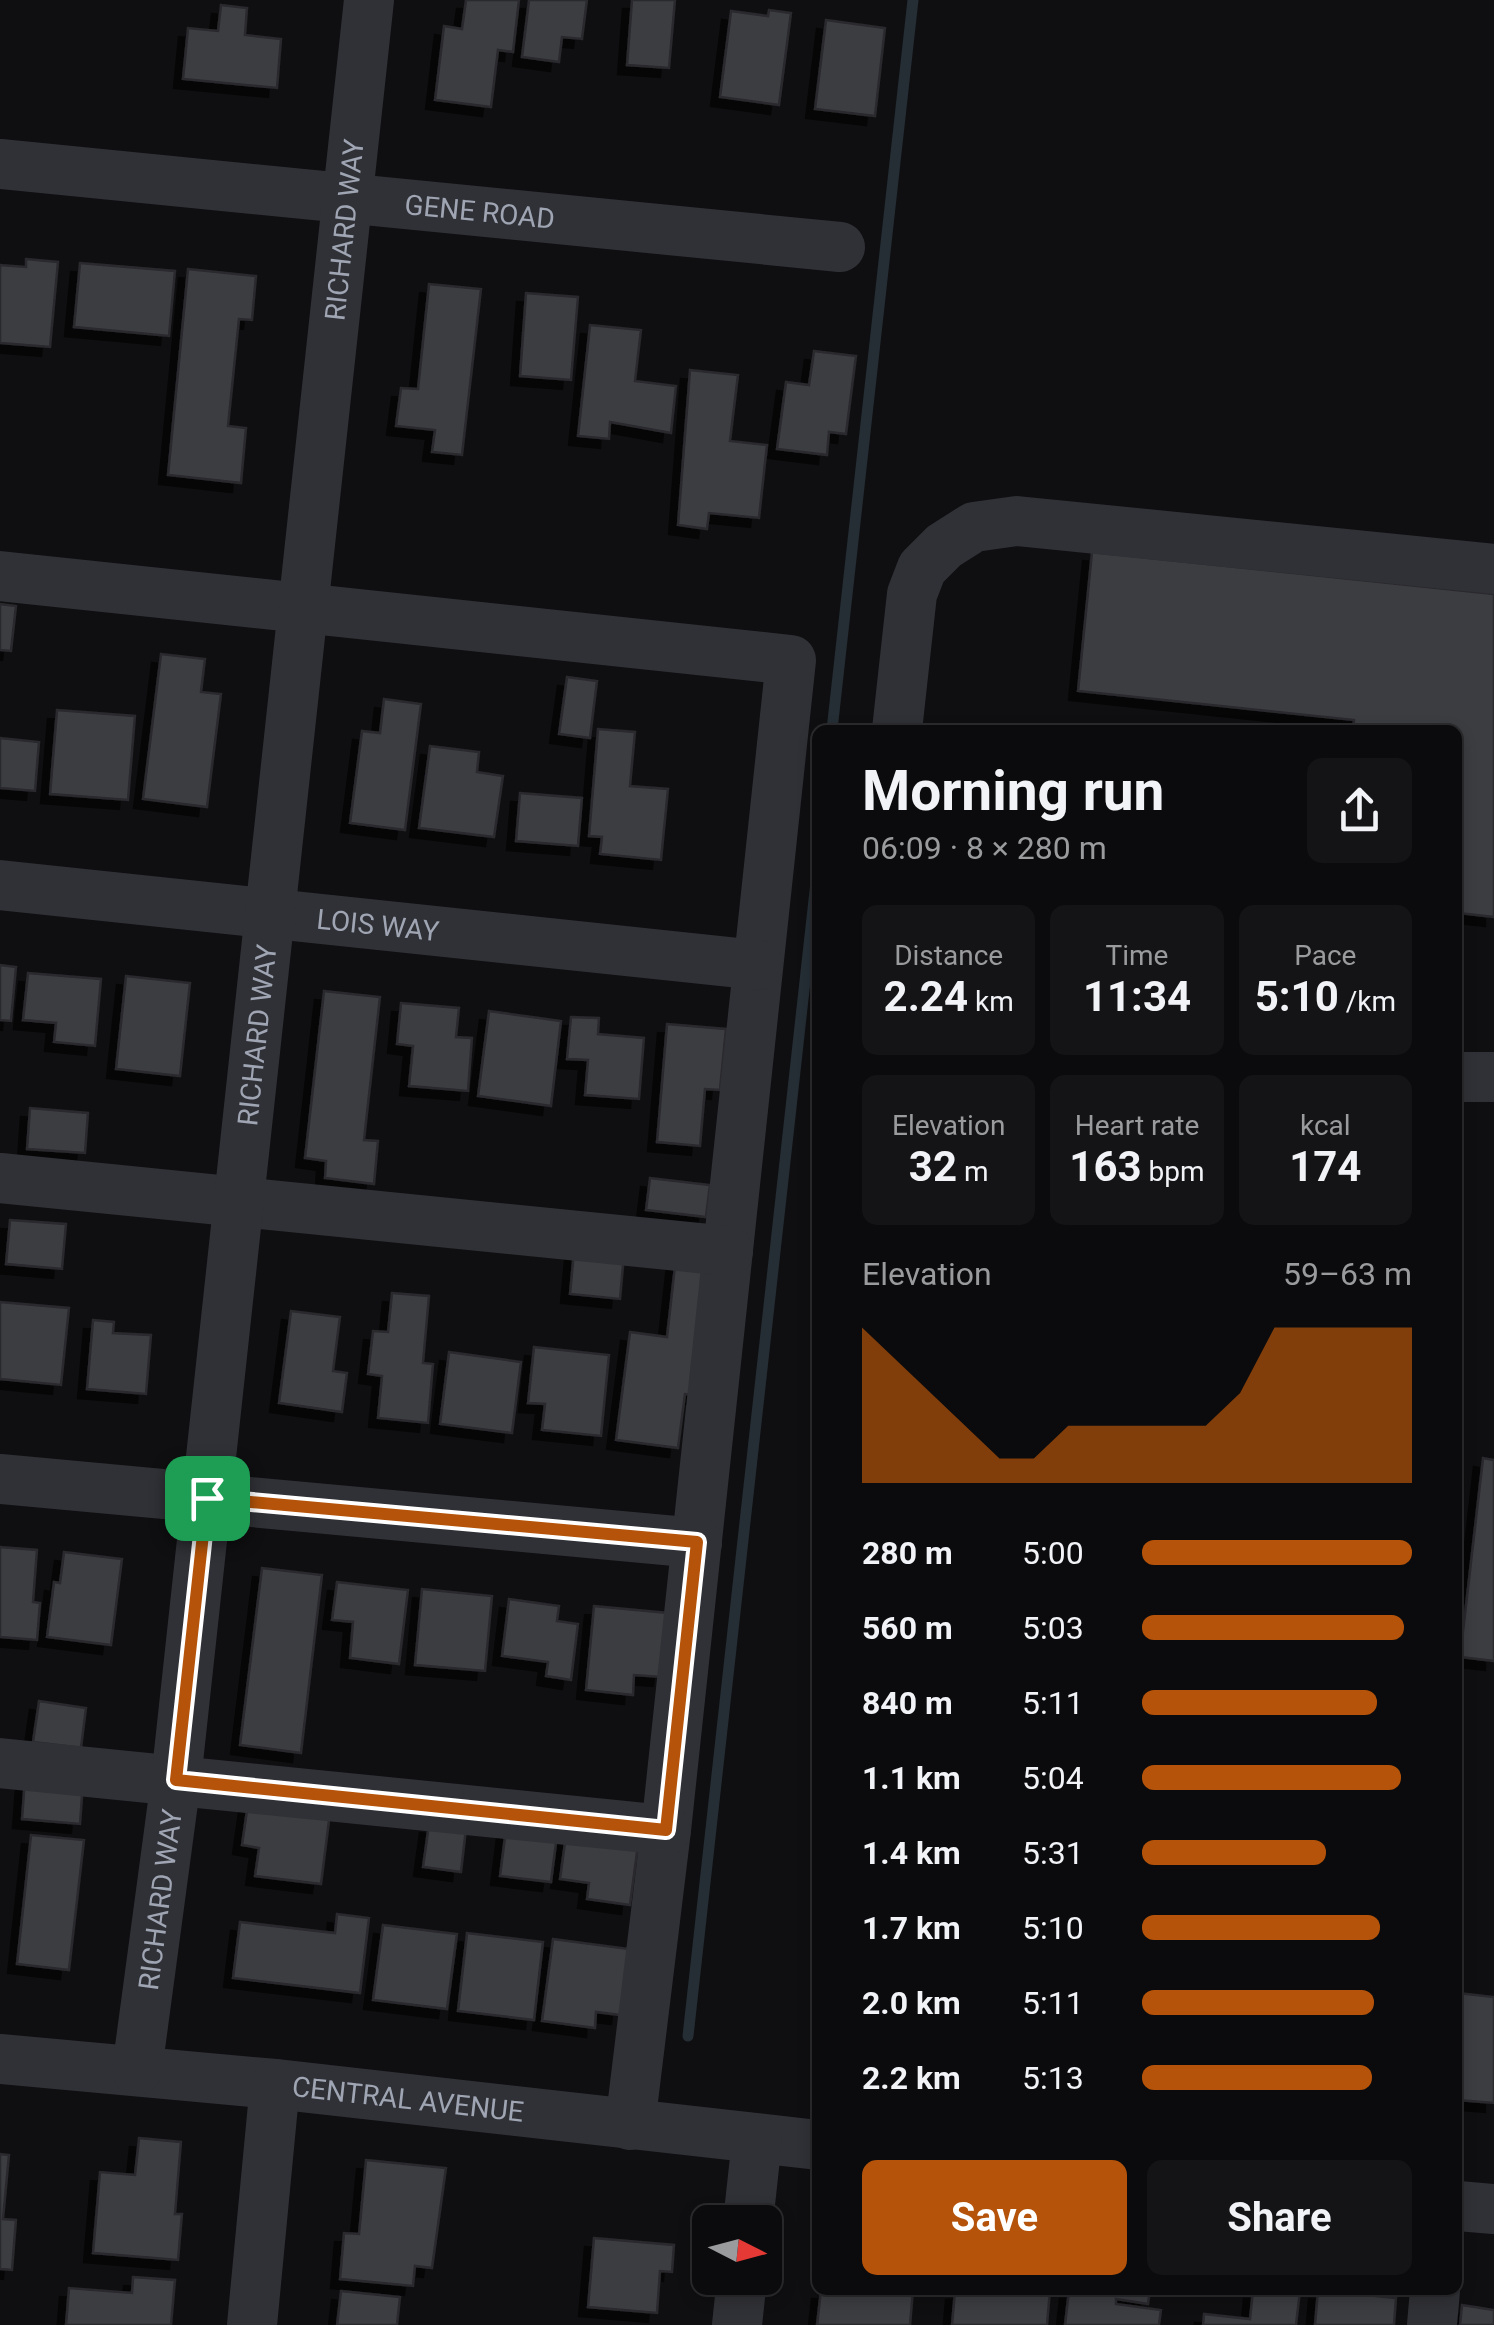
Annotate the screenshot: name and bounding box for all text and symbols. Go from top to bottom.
street label: RICHARD WAY [318,137,371,322]
street label: GENE ROAD [403,188,556,236]
button: share [1307,758,1412,863]
text: Morning run [862,759,1164,823]
text: 06:09 · 8 × 280 m [862,829,1107,867]
street label: LOIS WAY [315,903,441,948]
text: Distance [894,939,1003,972]
text: Time [1106,939,1168,972]
text: Pace [1294,939,1356,972]
street label: RICHARD WAY [231,942,284,1127]
text: 2.24 [884,972,968,1021]
text: 11:34 [1083,972,1191,1021]
text: 5:10 [1255,972,1339,1021]
text: km [968,985,1014,1018]
text: /km [1339,985,1396,1018]
text: Elevation [892,1109,1005,1142]
text: Heart rate [1075,1109,1199,1142]
text: kcal [1300,1109,1351,1142]
text: 32 [909,1142,957,1191]
text: 163 [1069,1142,1142,1191]
text: 174 [1289,1142,1361,1191]
text: m [957,1155,989,1188]
text: bpm [1142,1155,1205,1188]
text: Elevation [862,1255,992,1293]
text: 59–63 m [1283,1255,1412,1293]
pin [165,1456,250,1541]
icon: arrive [180,1471,235,1526]
text: 280 m [862,1534,953,1572]
text: 5:00 [1022,1534,1084,1572]
text: 560 m [862,1609,953,1647]
text: 5:03 [1022,1609,1084,1647]
text: 840 m [862,1684,953,1722]
text: 5:11 [1022,1684,1084,1722]
text: 1.1 km [862,1759,961,1797]
text: 5:04 [1022,1759,1084,1797]
street label: RICHARD WAY [132,1807,189,1992]
text: 1.4 km [862,1834,961,1872]
text: 5:31 [1022,1834,1084,1872]
text: 1.7 km [862,1909,961,1947]
text: 5:10 [1022,1909,1084,1947]
text: 2.0 km [862,1984,961,2022]
text: 5:11 [1022,1984,1084,2022]
text: 2.2 km [862,2059,961,2097]
text: 5:13 [1022,2059,1084,2097]
street label: CENTRAL AVENUE [290,2070,526,2129]
button: Save [862,2160,1127,2275]
button: Share [1147,2160,1412,2275]
north arrow [692,2205,782,2295]
map controls [692,2205,782,2295]

